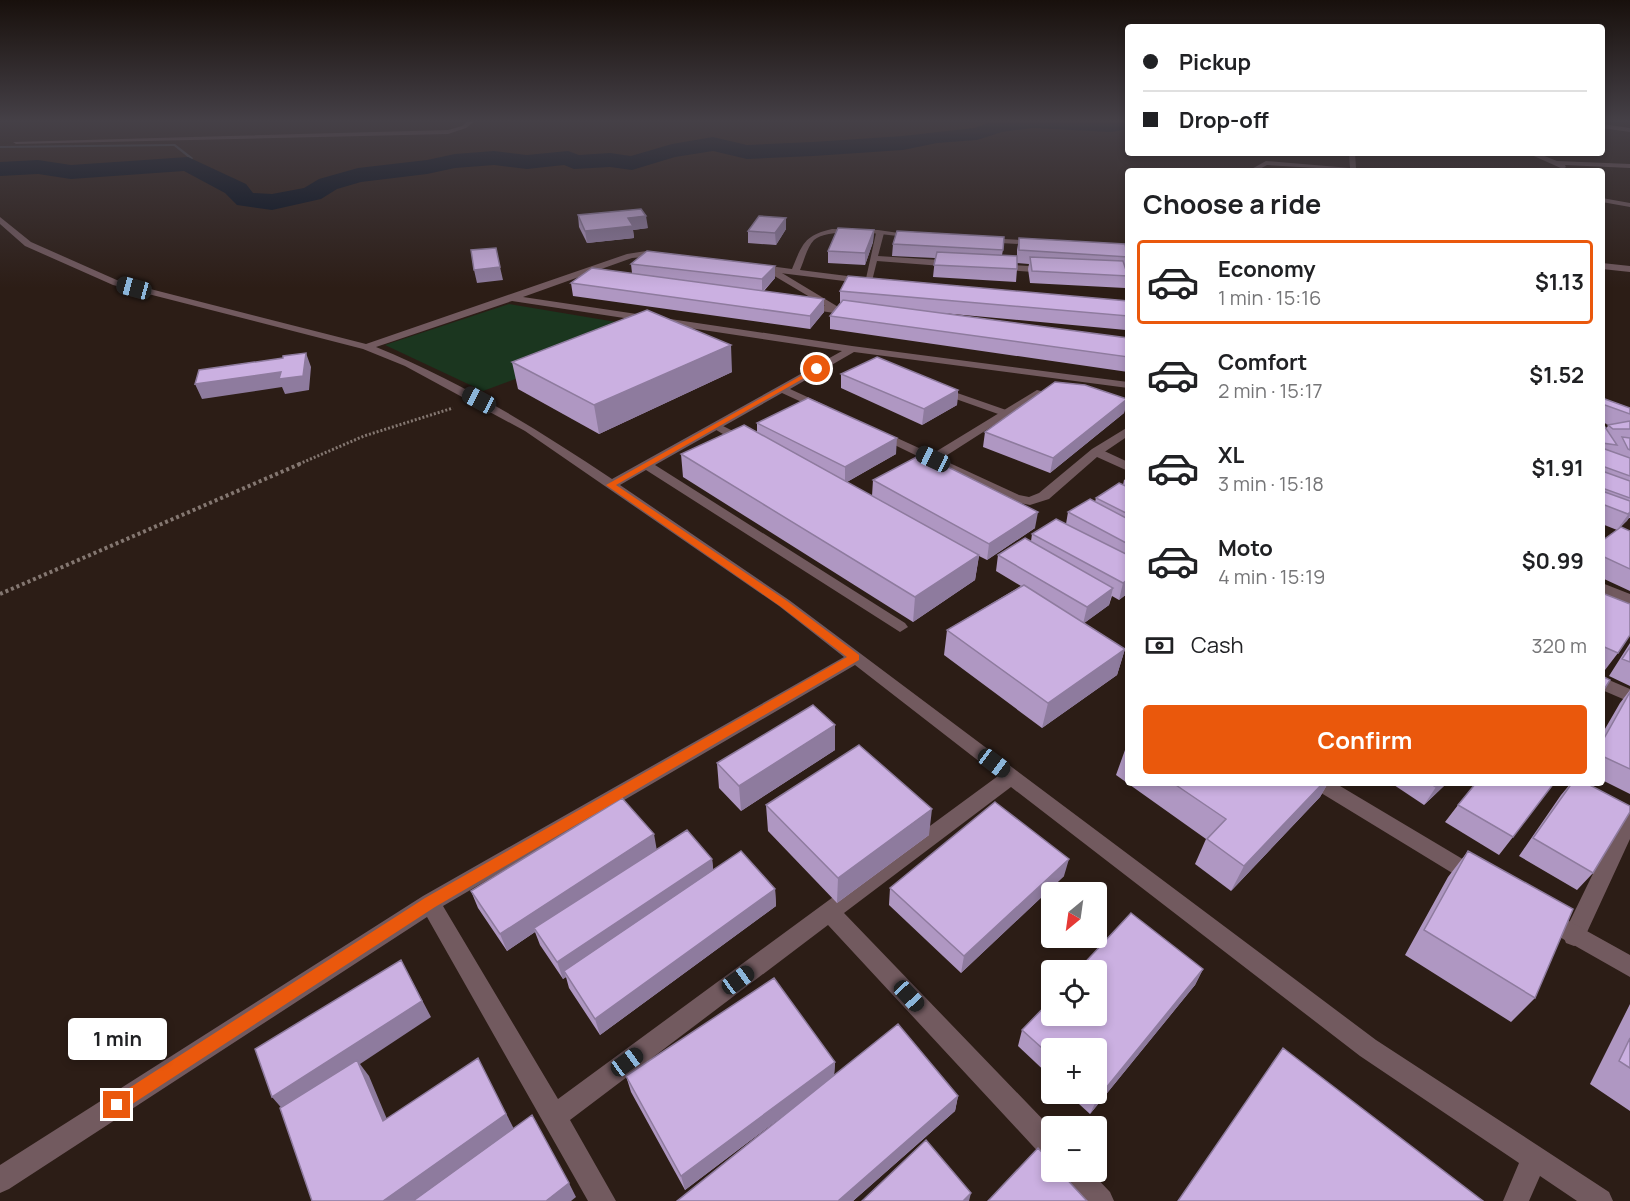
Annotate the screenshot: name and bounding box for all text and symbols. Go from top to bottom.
text: Pickup [1179,47,1251,77]
text: Drop-off [1179,105,1269,135]
text: Choose a ride [1143,185,1321,222]
text: Economy [1218,254,1316,284]
icon: car [1146,255,1200,309]
text: $1.13 [1535,267,1584,297]
car [114,275,154,301]
text: 1 min · 15:16 [1218,284,1321,311]
text: Comfort [1218,347,1307,377]
icon: car [1146,348,1200,402]
route start [803,355,830,382]
text: $1.52 [1529,360,1584,390]
text: 2 min · 15:17 [1218,377,1323,404]
car [459,384,499,416]
text: XL [1218,440,1244,470]
icon: car [1146,441,1200,495]
car [913,443,953,475]
text: $1.91 [1531,453,1584,483]
text: 3 min · 15:18 [1218,470,1324,497]
text: Moto [1218,533,1273,563]
icon: car [1146,534,1200,588]
text: $0.99 [1522,546,1584,576]
text: 4 min · 15:19 [1218,563,1325,590]
icon: cash [1143,629,1176,662]
text: Cash [1191,630,1244,660]
text: 320 m [1531,632,1587,659]
button: Confirm [1143,705,1587,774]
car [974,745,1014,781]
north arrow [1041,882,1107,948]
map controls [1041,882,1107,1182]
button: locate [1041,960,1107,1026]
car [718,962,758,998]
car [890,977,928,1015]
callout: 1 min [68,1018,166,1060]
text: 1 min [93,1025,142,1052]
button: + [1041,1038,1107,1104]
car [607,1044,647,1080]
route end [103,1091,130,1118]
button: − [1041,1116,1107,1182]

